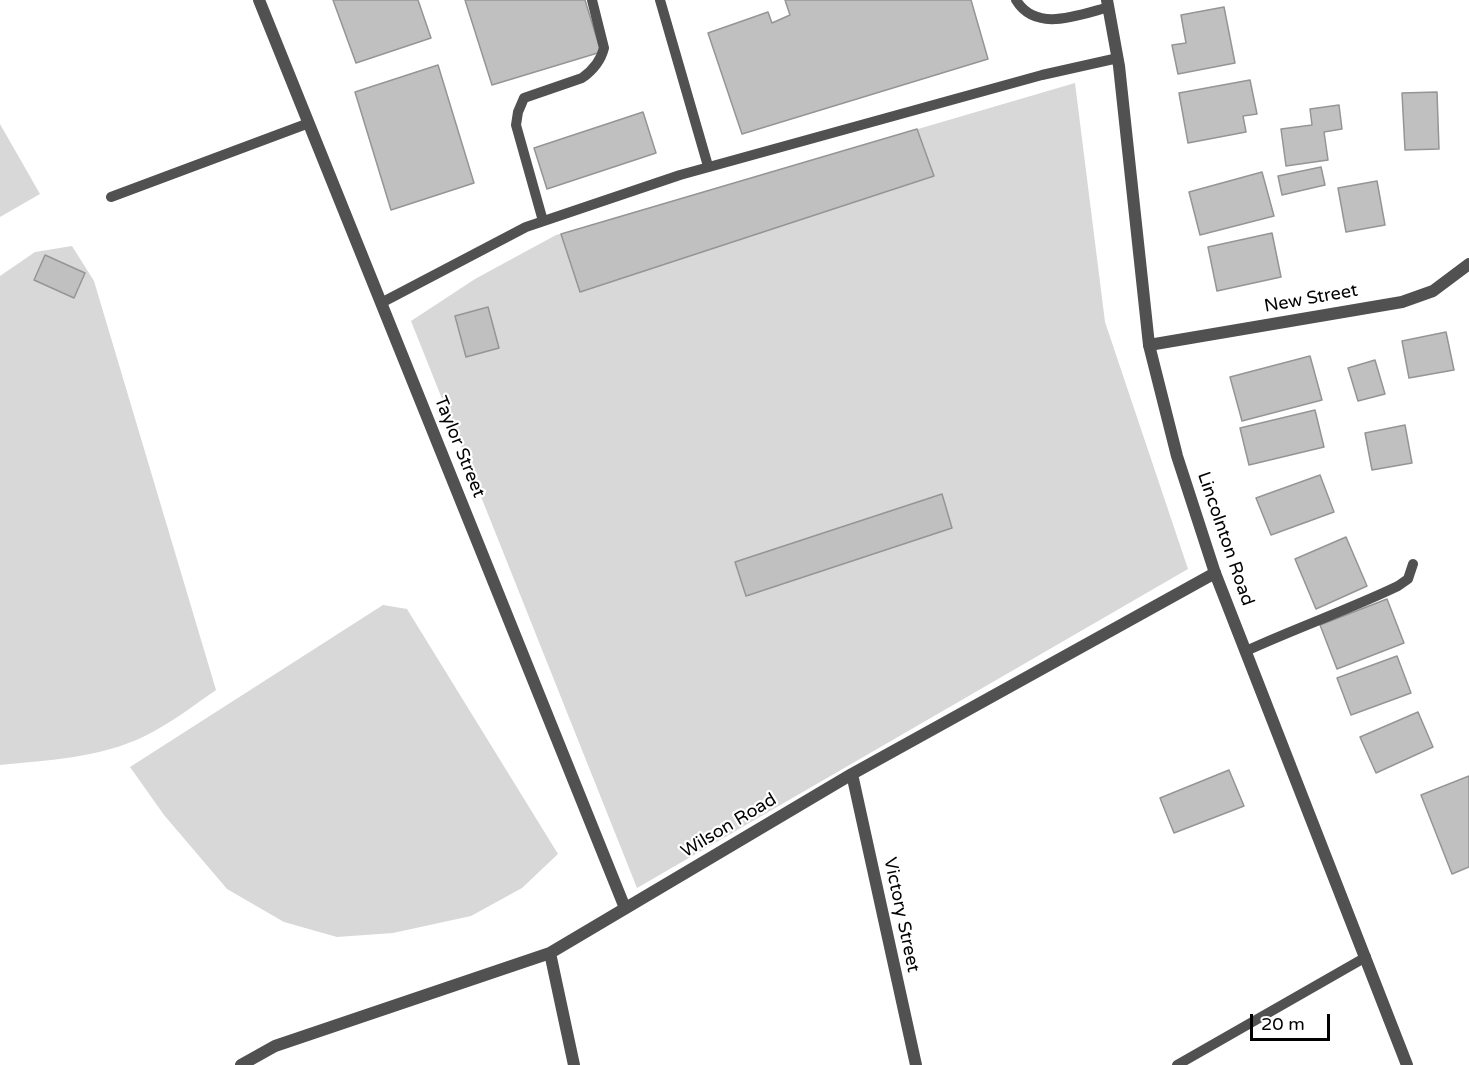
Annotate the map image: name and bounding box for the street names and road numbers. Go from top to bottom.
street label: New Street [1263,280,1359,318]
street label: Taylor Street [429,393,489,501]
street label: Lincolnton Road [1192,469,1258,609]
street label: Wilson Road [677,789,781,863]
street label: Victory Street [878,856,924,974]

